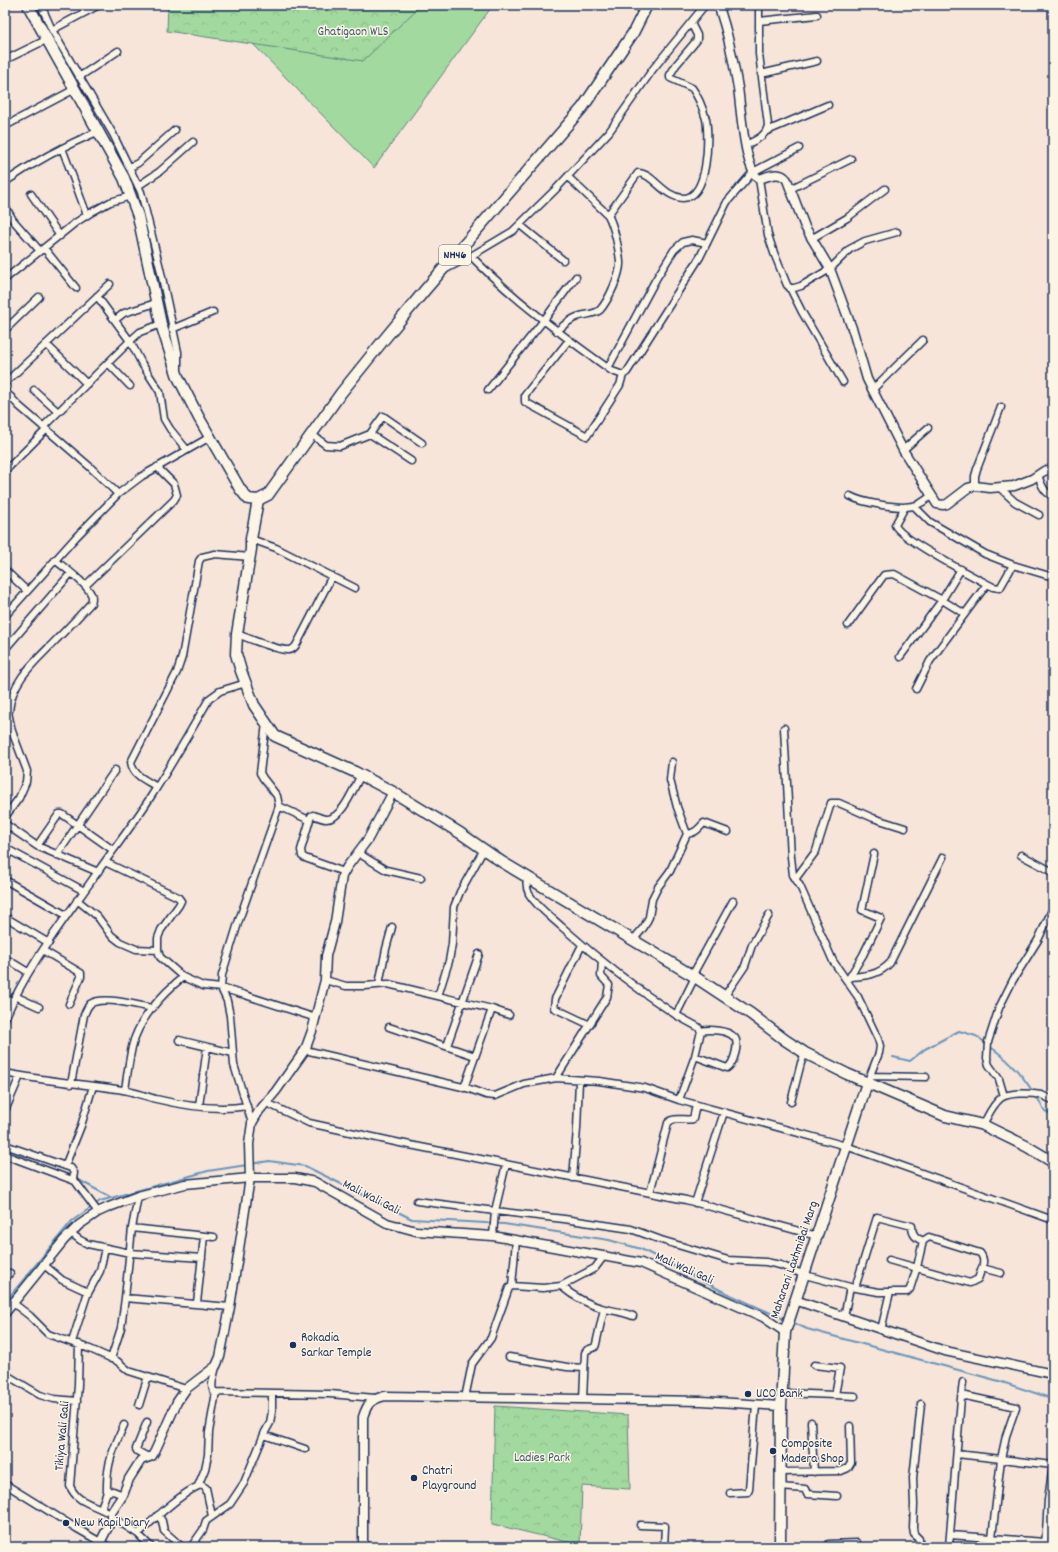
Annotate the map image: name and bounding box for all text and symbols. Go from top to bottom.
park label: Ghatigaon WLS [318,23,389,42]
road number: NH46 [439,245,471,265]
street label: Mali Wali Gali [339,1175,404,1221]
street label: Maharani LaxhmiBai Marg [766,1198,824,1321]
street label: Mali Wali Gali [652,1248,717,1291]
place label: Rokadia Sarkar Temple [301,1329,372,1363]
marker: Rokadia Sarkar Temple [288,1340,298,1350]
place label: UCO Bank [756,1385,803,1404]
marker: UCO Bank [743,1389,753,1399]
street label: Tikiya Wali Gali [50,1400,76,1472]
place label: Composite Madera Shop [781,1435,844,1469]
marker: Composite Madera Shop [768,1446,778,1456]
park label: Ladies Park [514,1449,570,1468]
place label: Chatri Playground [422,1462,476,1496]
marker: Chatri Playground [409,1473,419,1483]
place label: New Kapil Diary [74,1514,150,1533]
marker: New Kapil Diary [61,1518,71,1528]

